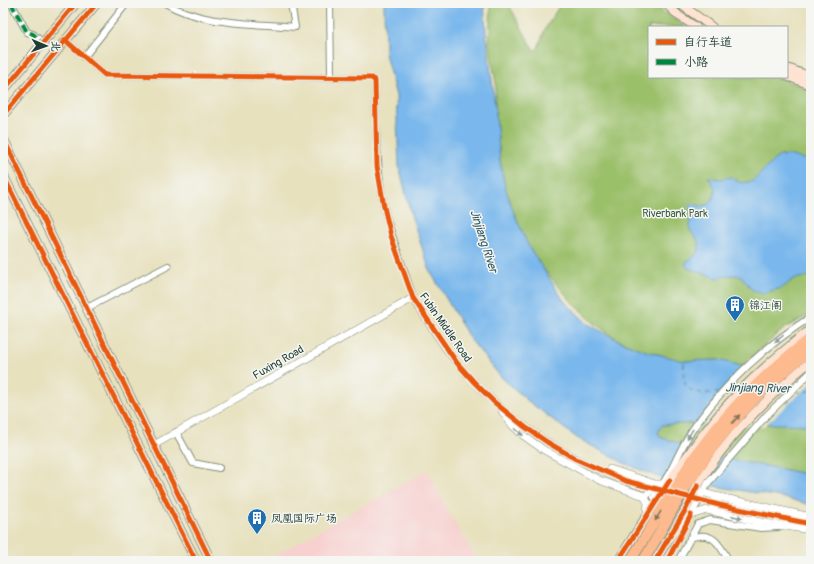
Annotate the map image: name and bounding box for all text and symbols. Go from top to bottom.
north arrow [26,26,66,66]
legend [648,26,788,78]
text: 自行车道 [684,35,732,50]
text: 北 [49,41,62,52]
text: 小路 [684,55,708,70]
park label: Riverbank Park [642,207,708,220]
water label: Jinjiang River [466,208,501,276]
street label: Fubin Middle Road [417,290,474,365]
building icon: 锦江阁 [724,294,746,322]
place label: 锦江阁 [749,299,782,312]
one-way arrow [774,335,784,344]
street label: Fuxing Road [251,343,306,382]
water label: Jinjiang River [725,380,792,397]
one-way arrow [732,414,741,425]
one-way arrow [514,427,524,436]
one-way arrow [687,428,694,440]
building icon: 凤凰国际广场 [246,507,268,535]
one-way arrow [655,510,662,522]
place label: 凤凰国际广场 [271,512,337,525]
one-way arrow [731,514,744,520]

